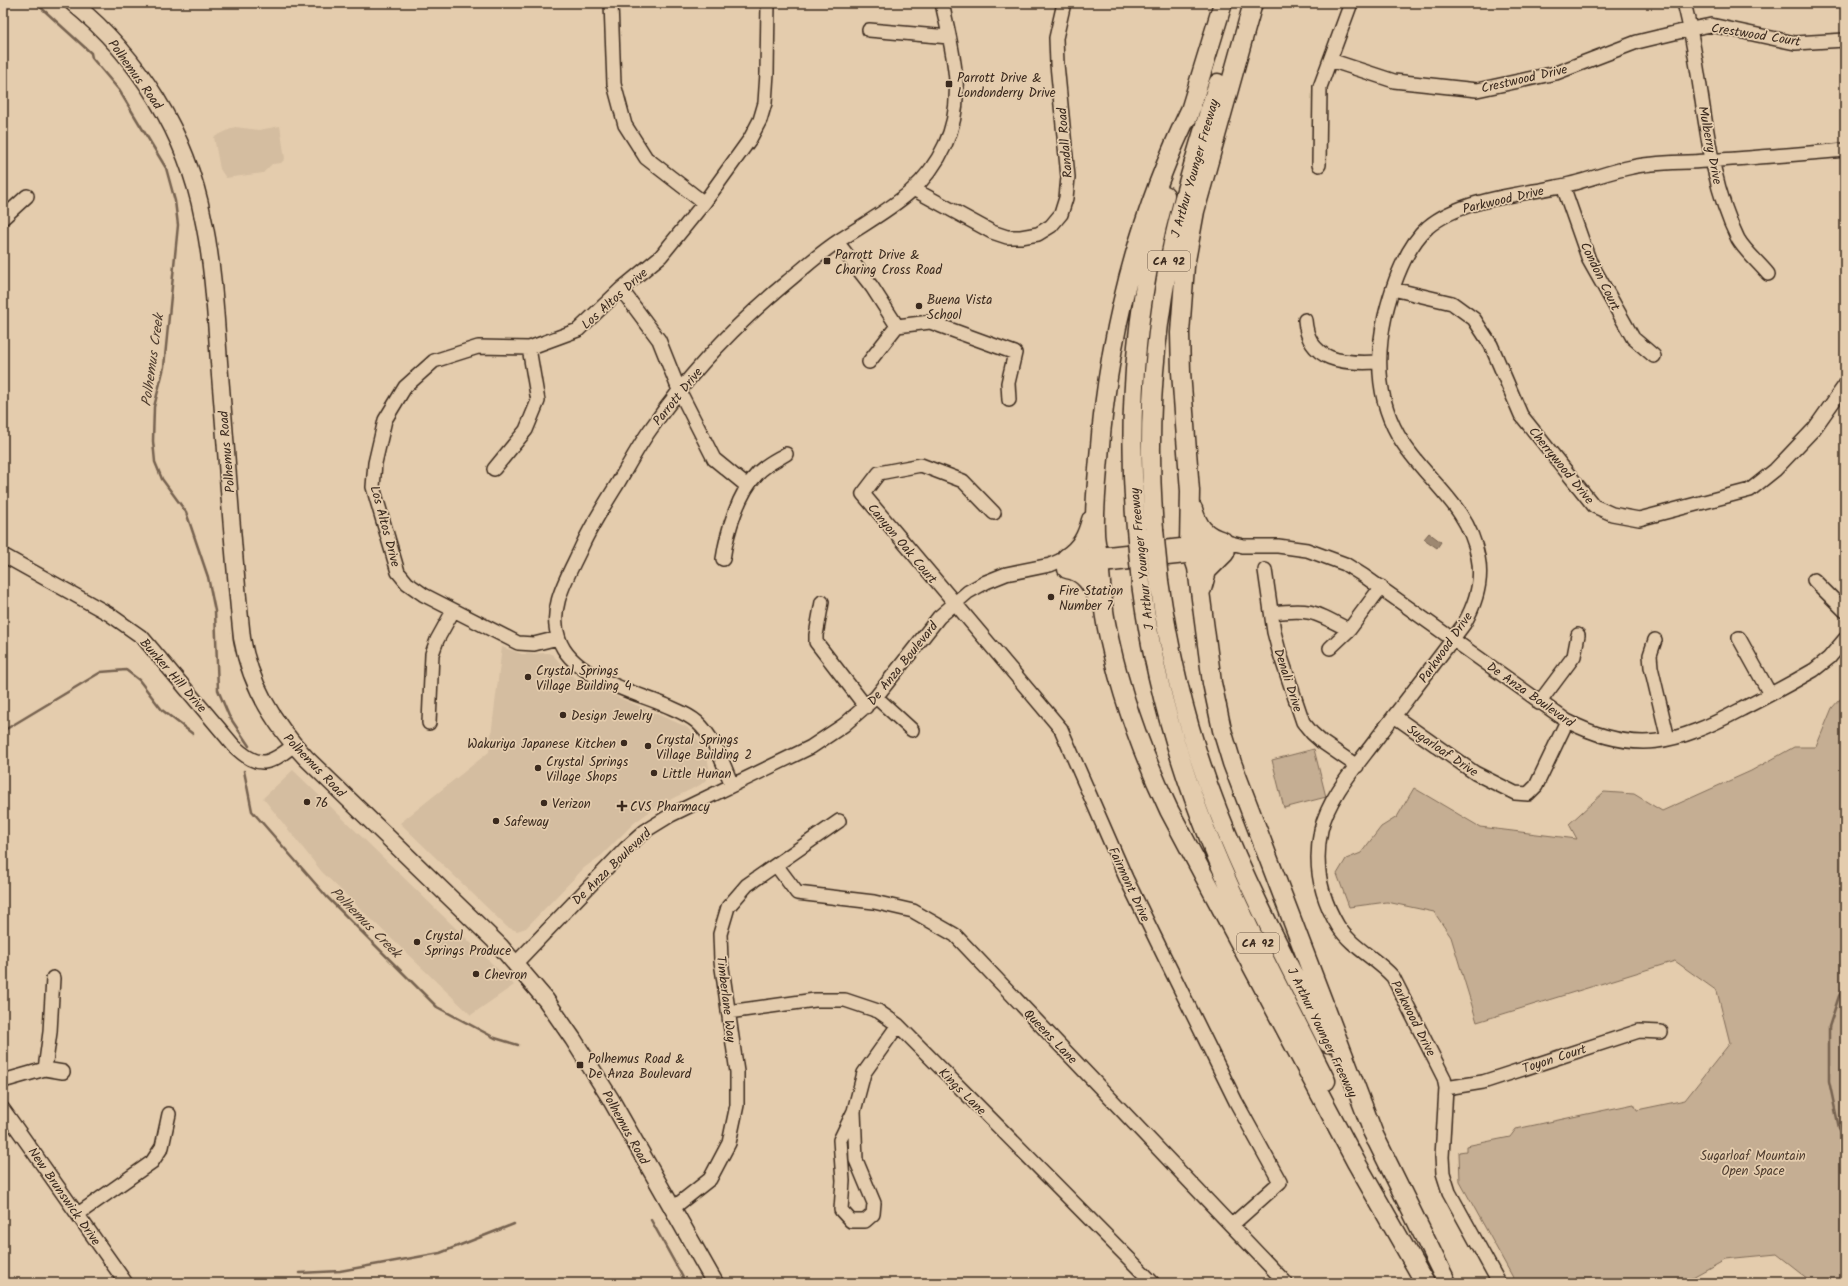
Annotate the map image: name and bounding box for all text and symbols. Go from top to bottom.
street label: Crestwood Court [1710,18,1803,53]
street label: Polhemus Road [102,35,168,115]
street label: Crestwood Drive [1479,59,1570,100]
place label: Parrott Drive & Londonderry Drive [957,68,1056,104]
marker: Parrott Drive & Londonderry Drive [944,79,954,89]
street label: J Arthur Younger Freeway [1166,96,1226,240]
street label: Mulberry Drive [1692,104,1727,186]
street label: Randall Road [1052,106,1079,179]
street label: Parkwood Drive [1461,181,1546,220]
street label: Condon Court [1574,239,1626,316]
place label: Parrott Drive & Charing Cross Road [835,245,942,281]
road number: CA 92 [1148,251,1190,271]
marker: Parrott Drive & Charing Cross Road [822,256,832,266]
street label: Los Altos Drive [577,263,653,335]
place label: Buena Vista School [927,290,992,326]
marker: Buena Vista School [914,301,924,311]
water label: Polhemus Creek [136,310,171,408]
street label: Parrott Drive [648,363,708,431]
street label: Polhemus Road [213,409,242,494]
street label: Cherrywood Drive [1523,423,1599,509]
street label: Los Altos Drive [364,483,406,570]
street label: J Arthur Younger Freeway [1124,486,1160,631]
street label: Canyon Oak Court [862,499,943,590]
place label: Fire Station Number 7 [1059,581,1123,617]
marker: Fire Station Number 7 [1046,592,1056,602]
street label: Parkwood Drive [1414,608,1479,688]
street label: De Anza Boulevard [863,617,944,711]
street label: Bunker Hill Drive [134,634,212,718]
street label: Denali Drive [1267,646,1308,715]
street label: De Anza Boulevard [1482,657,1579,734]
place label: Crystal Springs Village Building 4 [536,661,632,697]
marker: Crystal Springs Village Building 4 [523,672,533,682]
place label: Design Jewelry [571,706,653,727]
marker: Design Jewelry [558,710,568,720]
street label: Sugarloaf Drive [1402,720,1482,783]
street label: Polhemus Road [278,729,350,803]
place label: Crystal Springs Village Building 2 [656,730,752,766]
place label: Wakuriya Japanese Kitchen [467,734,616,755]
marker: Wakuriya Japanese Kitchen [619,738,629,748]
marker: Crystal Springs Village Building 2 [643,741,653,751]
place label: Crystal Springs Village Shops [546,752,629,788]
marker: Crystal Springs Village Shops [533,763,543,773]
place label: Little Hunan [662,764,731,785]
marker: Little Hunan [649,768,659,778]
place label: 76 [315,793,328,814]
place label: Verizon [552,794,591,815]
marker: 76 [302,797,312,807]
place label: CVS Pharmacy [630,797,710,818]
marker: Verizon [539,798,549,808]
marker: CVS Pharmacy [617,801,627,811]
place label: Safeway [504,812,550,833]
marker: Safeway [491,816,501,826]
street label: De Anza Boulevard [568,823,657,910]
street label: Fairmont Drive [1102,844,1155,926]
water label: Polhemus Creek [325,882,408,965]
place label: Crystal Springs Produce [425,926,511,962]
road number: CA 92 [1237,933,1279,953]
marker: Crystal Springs Produce [412,937,422,947]
street label: Timberlane Way [710,955,741,1045]
street label: J Arthur Younger Freeway [1281,964,1363,1102]
place label: Chevron [484,965,527,986]
marker: Chevron [471,969,481,979]
street label: Parkwood Drive [1384,977,1441,1061]
street label: Queens Lane [1018,1005,1082,1070]
street label: Toyon Court [1520,1039,1590,1080]
place label: Polhemus Road & De Anza Boulevard [588,1049,692,1085]
marker: Polhemus Road & De Anza Boulevard [575,1060,585,1070]
street label: Kings Lane [933,1063,991,1121]
street label: Polhemus Road [596,1087,654,1169]
street label: New Brunswick Drive [22,1143,106,1251]
park label: Sugarloaf Mountain Open Space [1700,1146,1806,1182]

